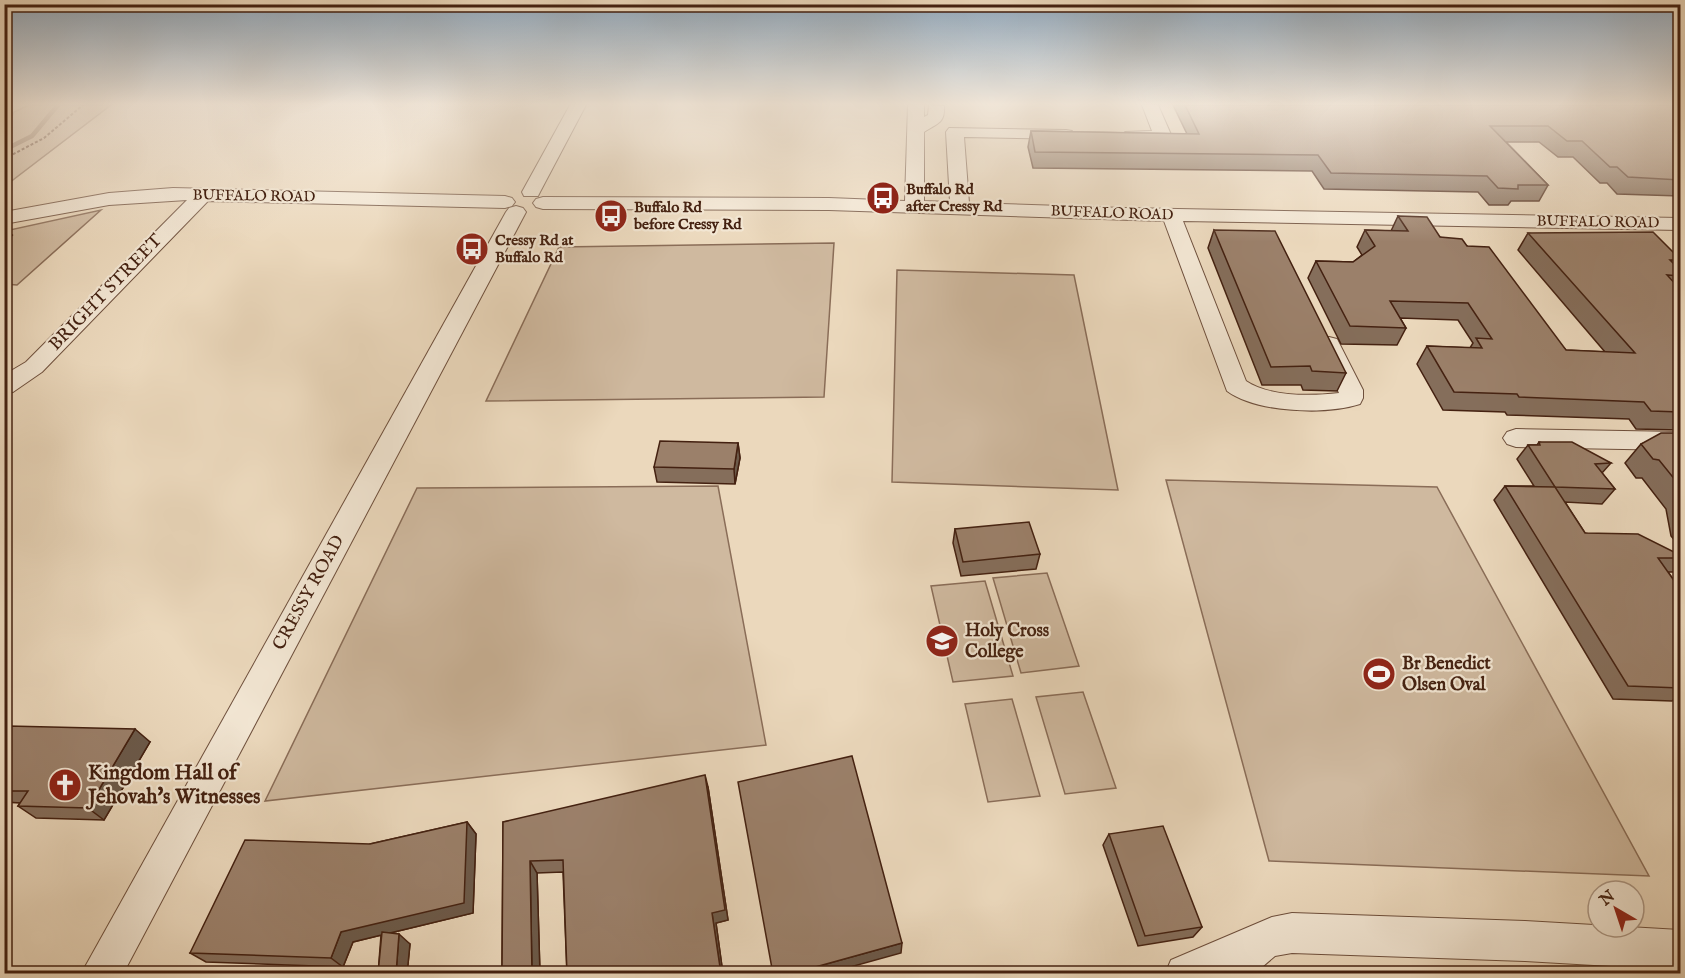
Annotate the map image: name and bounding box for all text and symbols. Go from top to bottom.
bus stop icon: Buffalo Rd after Cressy Rd [865,180,901,216]
place label: Buffalo Rd after Cressy Rd [906,180,1003,216]
street label: BUFFALO ROAD [192,185,316,207]
bus stop icon: Buffalo Rd before Cressy Rd [593,198,629,234]
place label: Buffalo Rd before Cressy Rd [633,198,743,234]
street label: BUFFALO ROAD [1050,201,1174,225]
street label: BUFFALO ROAD [1536,211,1660,233]
street label: BRIGHT STREET [44,230,168,356]
bus stop icon: Cressy Rd at Buffalo Rd [454,231,490,267]
place label: Cressy Rd at Buffalo Rd [495,231,574,267]
street label: CRESSY ROAD [268,531,350,655]
place label: Holy Cross College [965,620,1050,664]
school or university icon: Holy Cross College [924,623,960,659]
place label: Br Benedict Olsen Oval [1402,653,1492,697]
sports icon: Br Benedict Olsen Oval [1361,656,1397,692]
place label: Kingdom Hall of Jehovah's Witnesses [85,760,260,811]
church icon: Kingdom Hall of Jehovah's Witnesses [47,767,83,803]
north arrow [1586,879,1646,939]
text: N [1595,887,1620,912]

